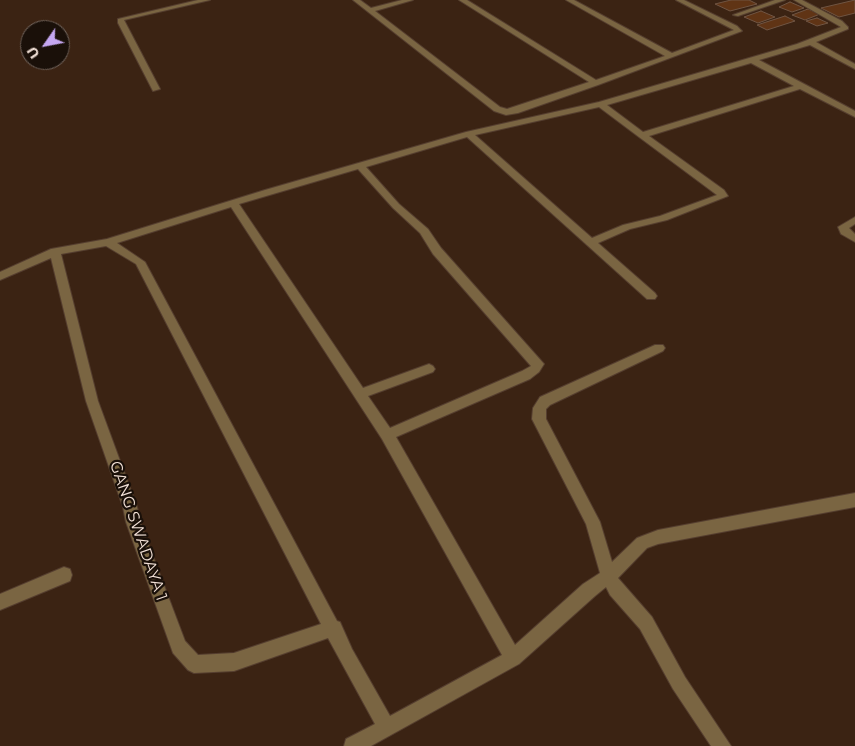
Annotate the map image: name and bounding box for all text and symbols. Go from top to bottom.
north arrow [20,20,70,70]
text: U [23,43,44,62]
street label: GANG SWADAYA 1 [105,459,171,603]

